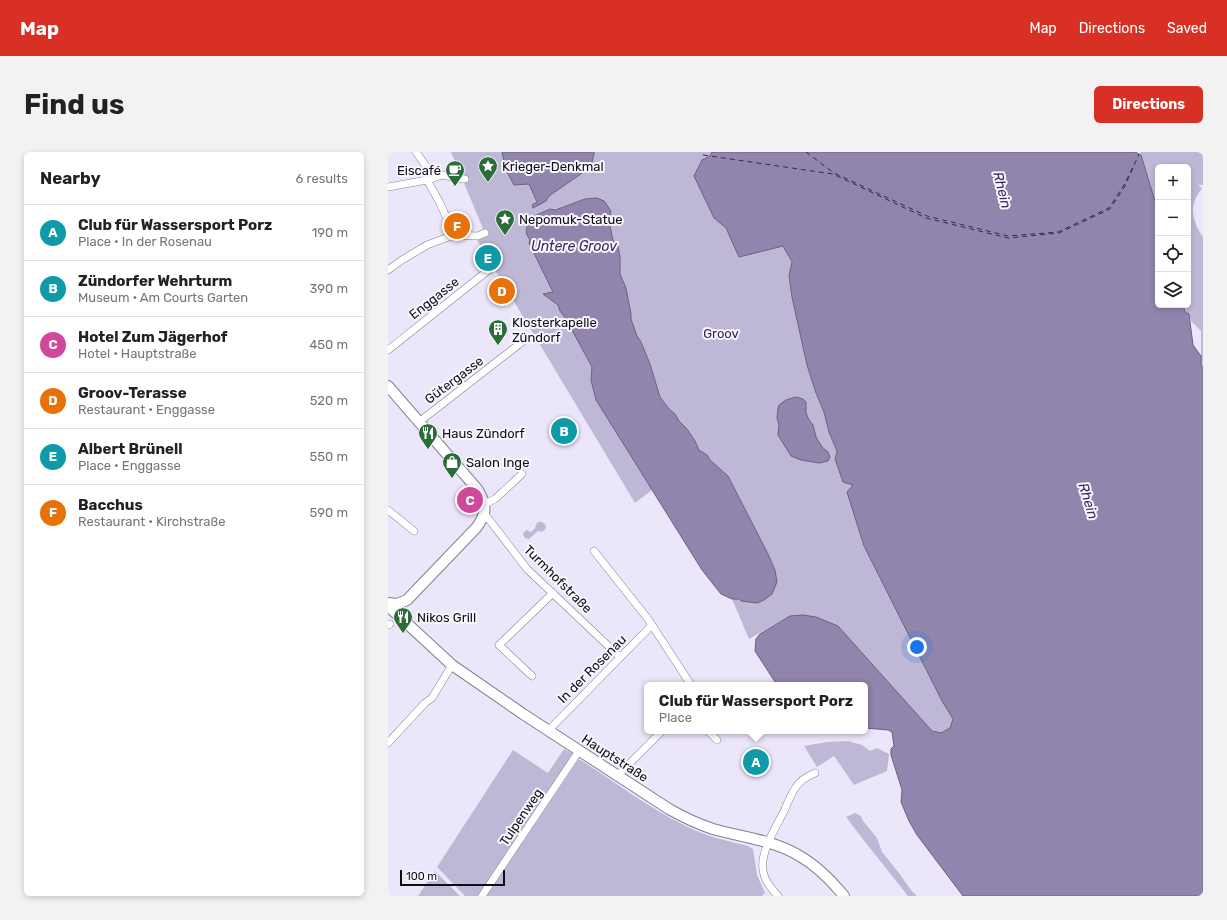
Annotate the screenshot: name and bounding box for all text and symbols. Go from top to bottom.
text: Map [20,17,59,40]
text: Map [1030,20,1057,37]
text: Directions [1079,20,1145,37]
text: Saved [1167,20,1207,37]
button: Directions [1094,86,1203,123]
text: Find us [24,88,124,121]
place icon: Krieger-Denkmal [477,155,499,183]
cafe icon: Eiscafé [444,159,466,187]
place label: Krieger-Denkmal [502,159,604,175]
place label: Eiscafé [397,163,441,178]
map controls [1155,164,1191,308]
button: + [1155,164,1191,200]
text: Nearby [40,168,101,188]
water label: Rhein [989,170,1015,210]
text: 6 results [296,171,348,186]
button: − [1155,200,1191,236]
place icon: Nepomuk-Statue [494,208,516,236]
pin: F [444,211,470,241]
place label: Nepomuk-Statue [519,212,623,227]
text: Club für Wassersport Porz [78,216,272,234]
text: A [48,225,58,240]
text: 190 m [312,225,348,240]
text: Place · In der Rosenau [78,234,212,249]
button: locate [1155,236,1191,272]
water label: Untere Groov [531,238,617,255]
pin: E [475,243,501,273]
text: Zündorfer Wehrturm [78,272,232,290]
button: layers [1155,272,1191,308]
street label: Enggasse [406,274,462,323]
pin: D [489,276,515,306]
text: B [48,281,58,296]
text: 390 m [309,281,348,296]
text: Museum · Am Courts Garten [78,290,248,305]
place label: Klosterkapelle Zündorf [512,315,597,345]
building icon: Klosterkapelle Zündorf [487,318,509,346]
park label: Groov [703,326,739,341]
text: Hotel Zum Jägerhof [78,328,228,346]
text: C [48,337,58,352]
text: 450 m [309,337,348,352]
text: Hotel · Hauptstraße [78,346,197,361]
street label: Gütergasse [422,353,487,408]
text: Groov-Terasse [78,384,187,402]
text: D [48,393,58,408]
text: 520 m [310,393,348,408]
text: Restaurant · Enggasse [78,402,215,417]
pin: B [551,416,577,446]
restaurant icon: Haus Zündorf [417,422,439,450]
place label: Haus Zündorf [442,426,525,441]
text: Albert Brünell [78,440,183,458]
text: E [49,449,57,464]
text: 550 m [310,449,348,464]
shop icon: Salon Inge [441,451,463,479]
place label: Salon Inge [466,455,529,471]
text: Place · Enggasse [78,458,181,473]
water label: Rhein [1074,481,1102,521]
pin: C [457,485,483,515]
text: Bacchus [78,496,143,514]
text: F [49,505,57,520]
text: 590 m [310,505,348,520]
text: Restaurant · Kirchstraße [78,514,225,529]
street label: Turmhofstraße [521,542,595,616]
restaurant icon: Nikos Grill [392,606,414,634]
place label: Nikos Grill [417,610,476,625]
street label: In der Rosenau [555,632,629,706]
your location [907,637,927,657]
popup [644,682,868,734]
text: Club für Wassersport Porz [659,692,853,710]
text: Place [659,710,692,725]
street label: Hauptstraße [579,731,651,785]
pin: A [743,747,769,777]
street label: Tulpenweg [496,786,546,849]
scale bar [400,868,505,887]
text: 100 m [406,870,437,883]

